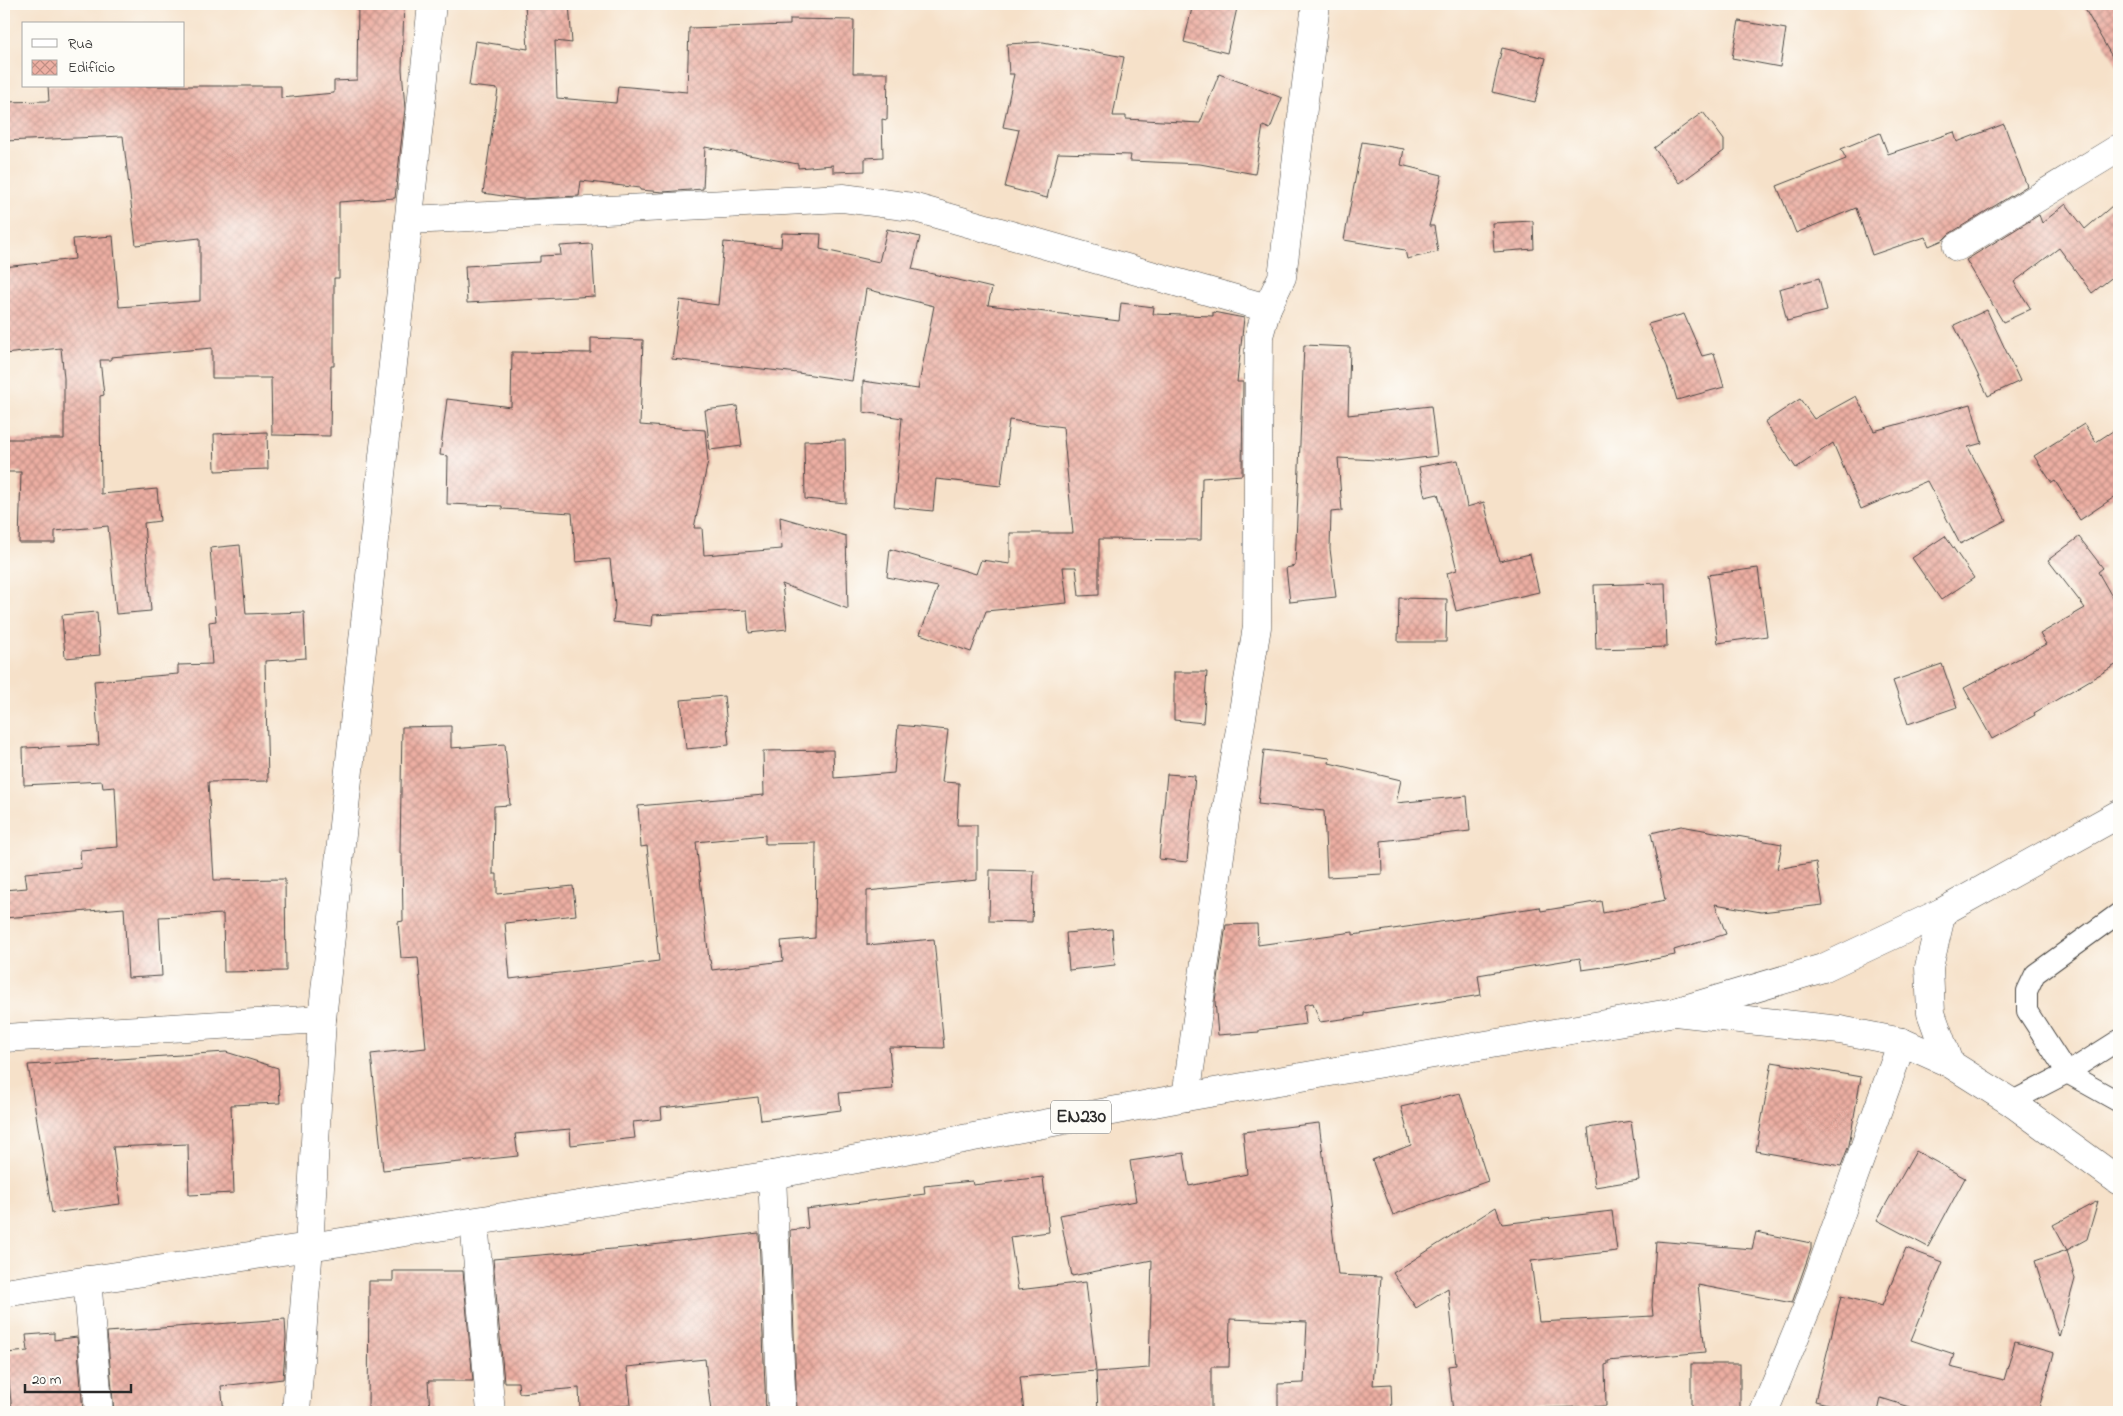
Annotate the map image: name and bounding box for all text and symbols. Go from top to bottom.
legend [22,22,185,88]
text: Rua [68,33,93,55]
text: Edifício [68,57,115,79]
road number: EN230 [1051,1100,1111,1134]
scale bar [25,1361,131,1393]
text: 20 m [32,1369,62,1391]

